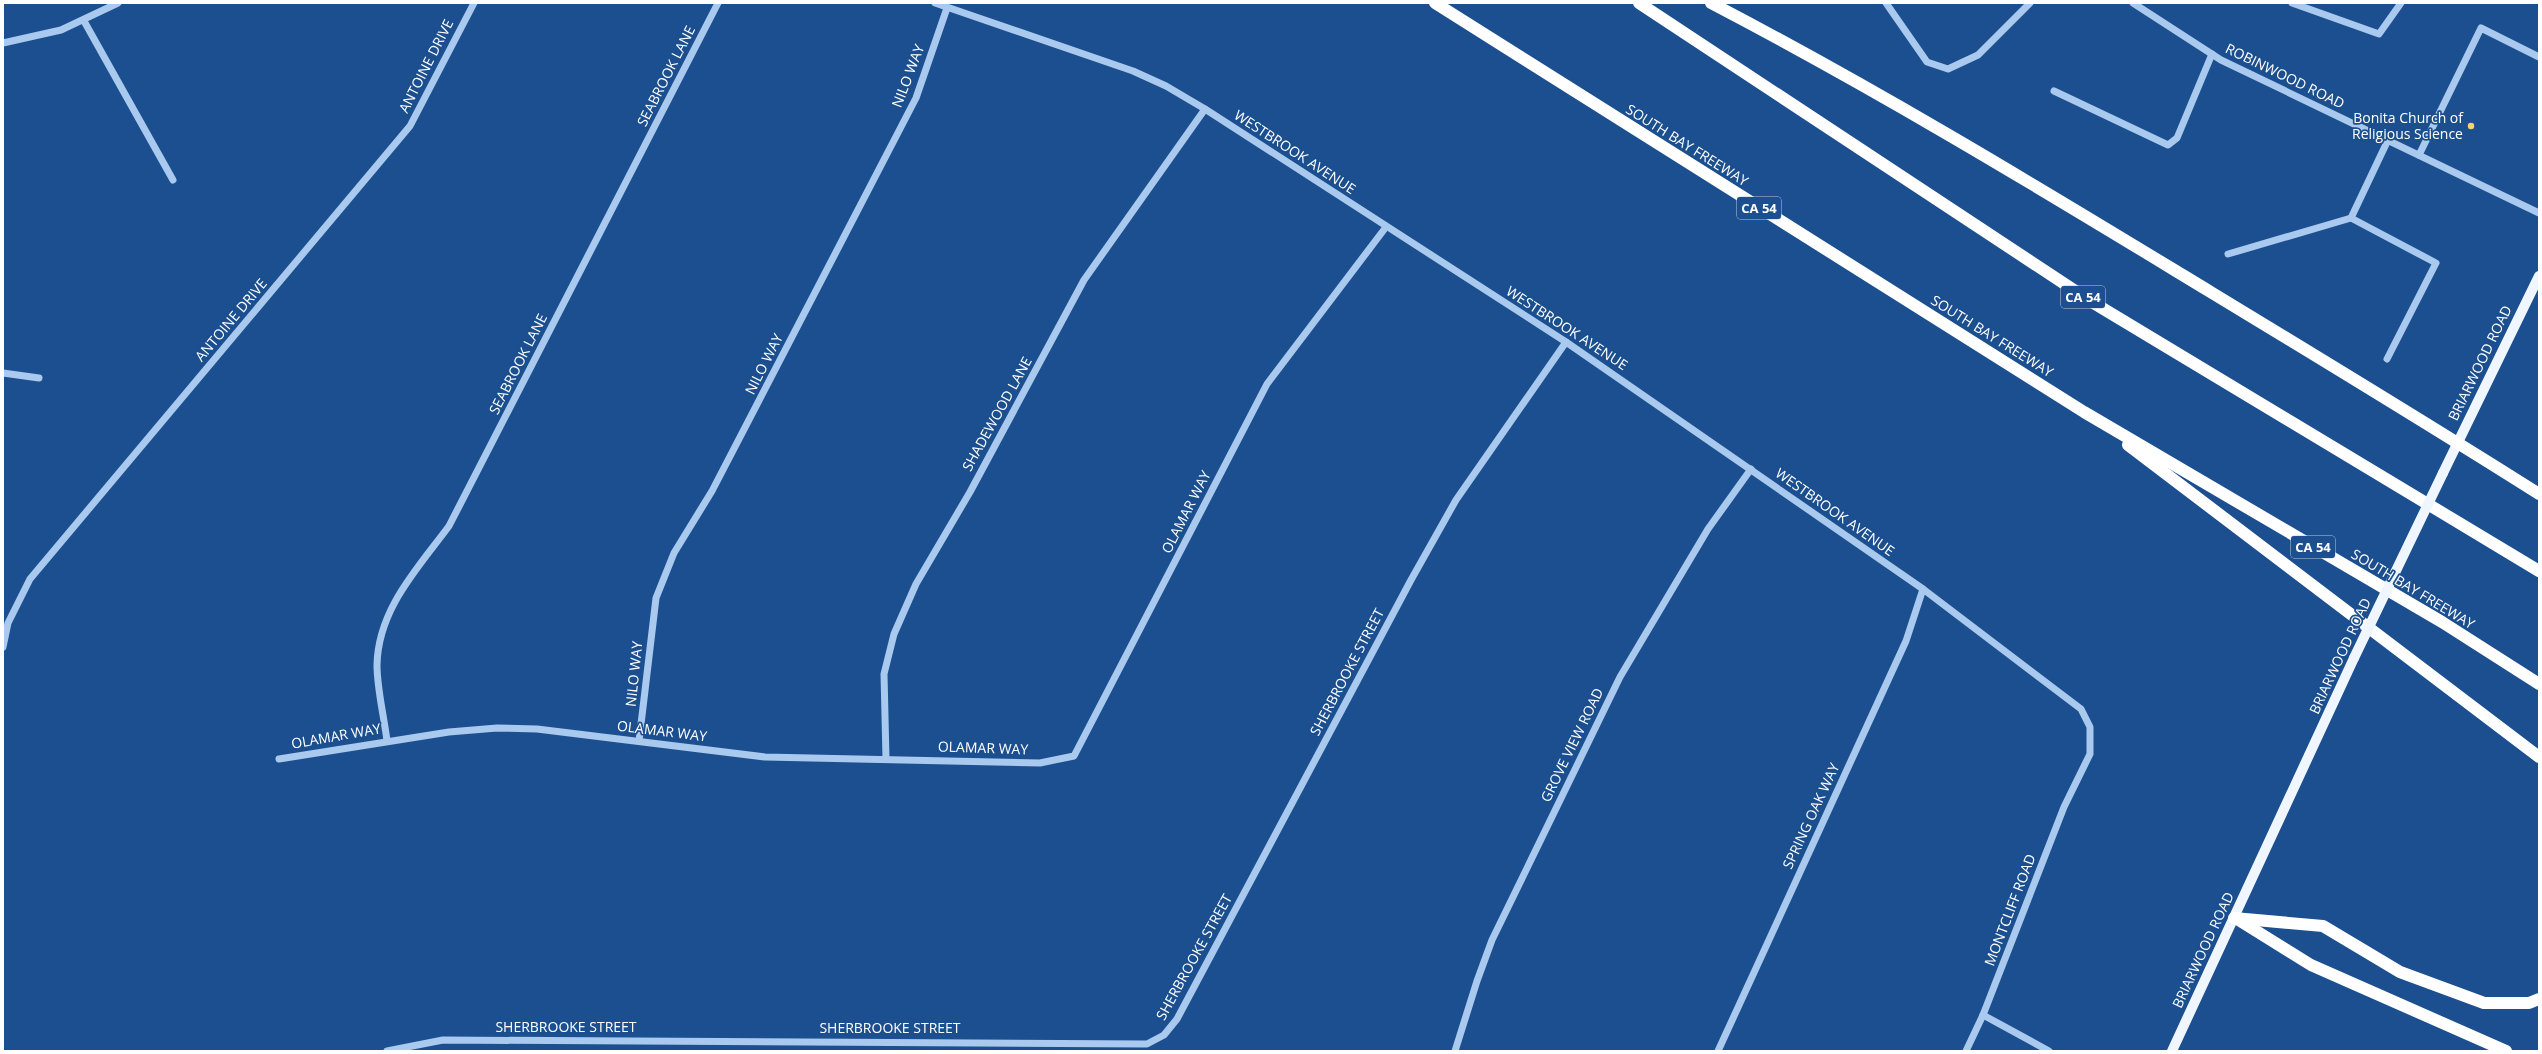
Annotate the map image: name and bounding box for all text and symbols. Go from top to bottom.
street label: ANTOINE DRIVE [394,16,457,116]
street label: SEABROOK LANE [632,22,699,129]
street label: ROBINWOOD ROAD [2223,39,2348,113]
street label: NILO WAY [887,42,928,110]
street label: SOUTH BAY FREEWAY [1623,99,1752,190]
street label: WESTBROOK AVENUE [1231,105,1360,198]
place label: Bonita Church of Religious Science [2352,108,2464,143]
marker: Bonita Church of Religious Science [2466,121,2476,131]
road number: CA 54 [1737,197,1781,219]
street label: ANTOINE DRIVE [190,274,271,365]
street label: WESTBROOK AVENUE [1503,281,1632,374]
road number: CA 54 [2061,286,2105,308]
street label: SOUTH BAY FREEWAY [1928,290,2057,381]
street label: BRIARWOOD ROAD [2443,302,2516,424]
street label: SEABROOK LANE [484,310,551,417]
street label: NILO WAY [740,330,787,397]
street label: SHADEWOOD LANE [957,353,1036,474]
street label: WESTBROOK AVENUE [1772,463,1899,560]
street label: OLAMAR WAY [1157,467,1215,556]
road number: CA 54 [2291,536,2335,558]
street label: SOUTH BAY FREEWAY [2348,544,2479,633]
street label: BRIARWOOD ROAD [2304,595,2375,717]
street label: SHERBROOKE STREET [1305,605,1388,739]
street label: NILO WAY [621,640,646,708]
street label: GROVE VIEW ROAD [1536,685,1607,805]
street label: OLAMAR WAY [616,716,708,745]
street label: OLAMAR WAY [290,718,382,753]
street label: OLAMAR WAY [938,736,1029,759]
street label: SPRING OAK WAY [1778,760,1843,872]
street label: MONTCLIFF ROAD [1979,851,2040,968]
street label: BRIARWOOD ROAD [2167,889,2238,1011]
street label: SHERBROOKE STREET [1151,890,1236,1023]
street label: SHERBROOKE STREET [495,1017,637,1036]
street label: SHERBROOKE STREET [819,1018,961,1037]

